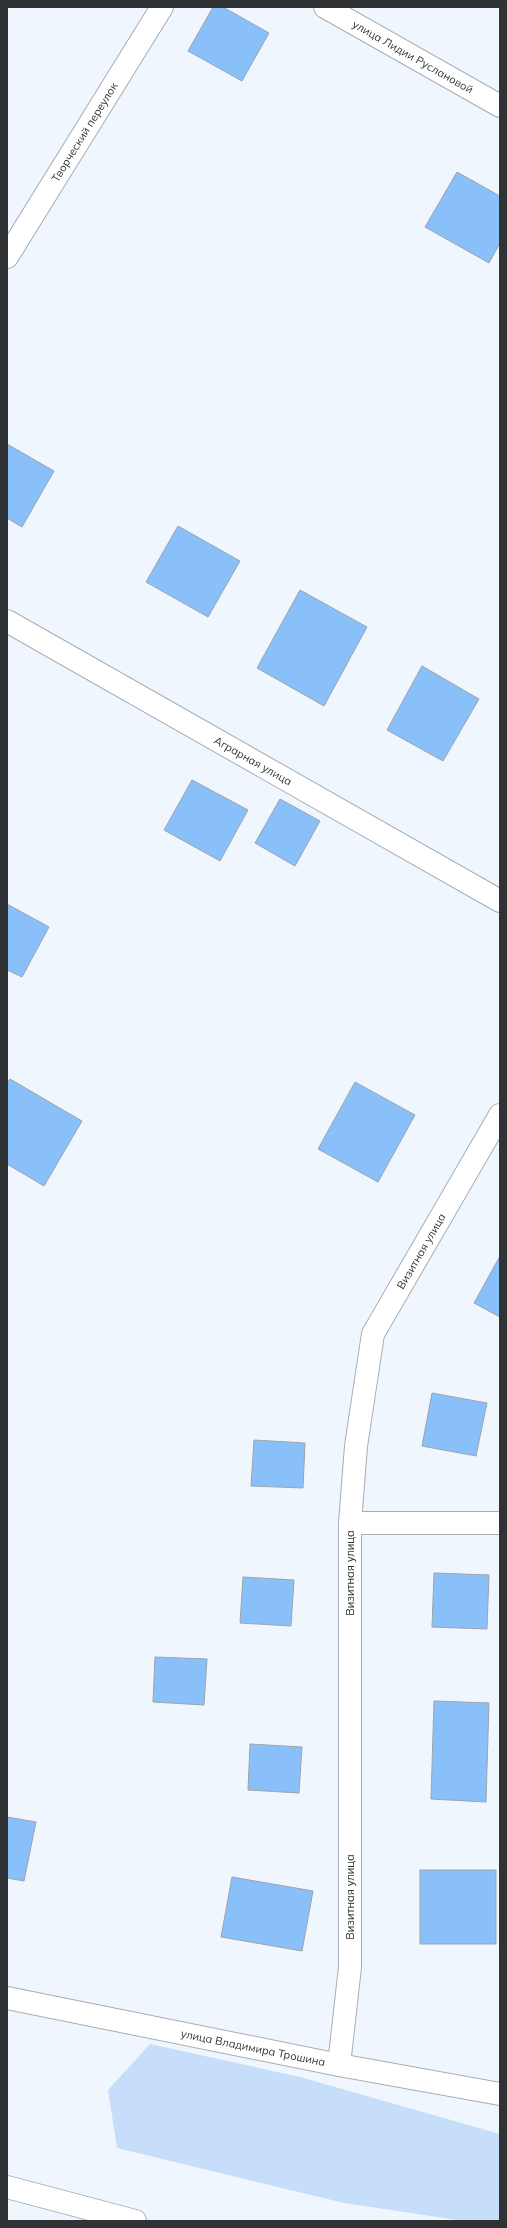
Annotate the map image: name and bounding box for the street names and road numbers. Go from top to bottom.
street label: улица Лидии Руслановой [350,17,476,96]
street label: Творческий переулок [48,80,121,184]
street label: Аграрная улица [212,733,295,788]
street label: Визитная улица [394,1211,449,1292]
street label: Визитная улица [343,1530,357,1616]
street label: Визитная улица [343,1854,357,1940]
street label: улица Владимира Трошина [180,2026,326,2069]

